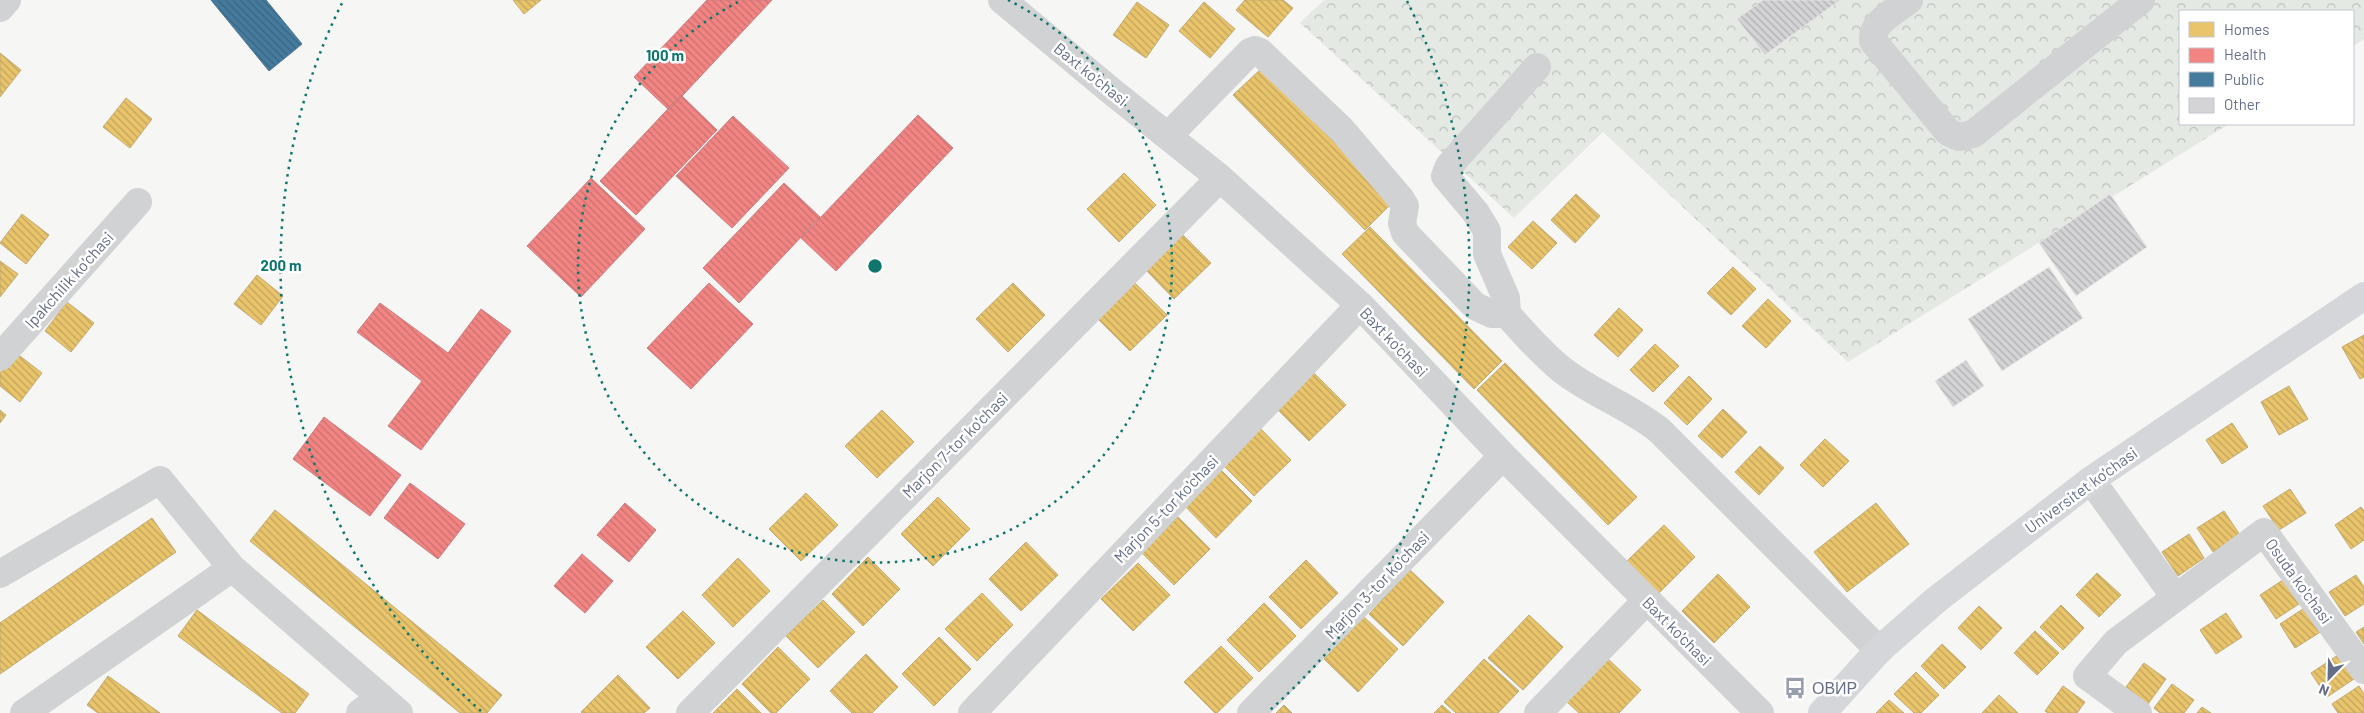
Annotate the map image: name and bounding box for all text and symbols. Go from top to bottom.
legend [2179,10,2354,125]
text: Homes [2224,20,2269,38]
street label: Baxt ko'chasi [1051,38,1132,109]
text: Health [2224,45,2266,63]
text: 100 m [646,46,684,64]
text: Public [2224,70,2264,88]
text: Other [2224,95,2261,113]
street label: Ipakchilik ko'chasi [20,227,117,332]
text: 200 m [260,256,302,274]
centre of rings [866,257,884,275]
street label: Baxt ko'chasi [1357,303,1432,380]
street label: Marjon 7-tor ko'chasi [898,388,1011,501]
street label: Universitet ko'chasi [2021,443,2140,537]
street label: Marjon 5-tor ko'chasi [1109,451,1222,566]
street label: Marjon 3-tor ko'chasi [1320,527,1433,642]
street label: Osuda ko'chasi [2262,534,2337,627]
street label: Baxt ko'chasi [1639,592,1716,669]
north arrow [2304,653,2354,703]
bus stop icon: ОВИР [1782,675,1808,701]
place label: ОВИР [1812,678,1857,697]
text: N [2316,681,2331,700]

